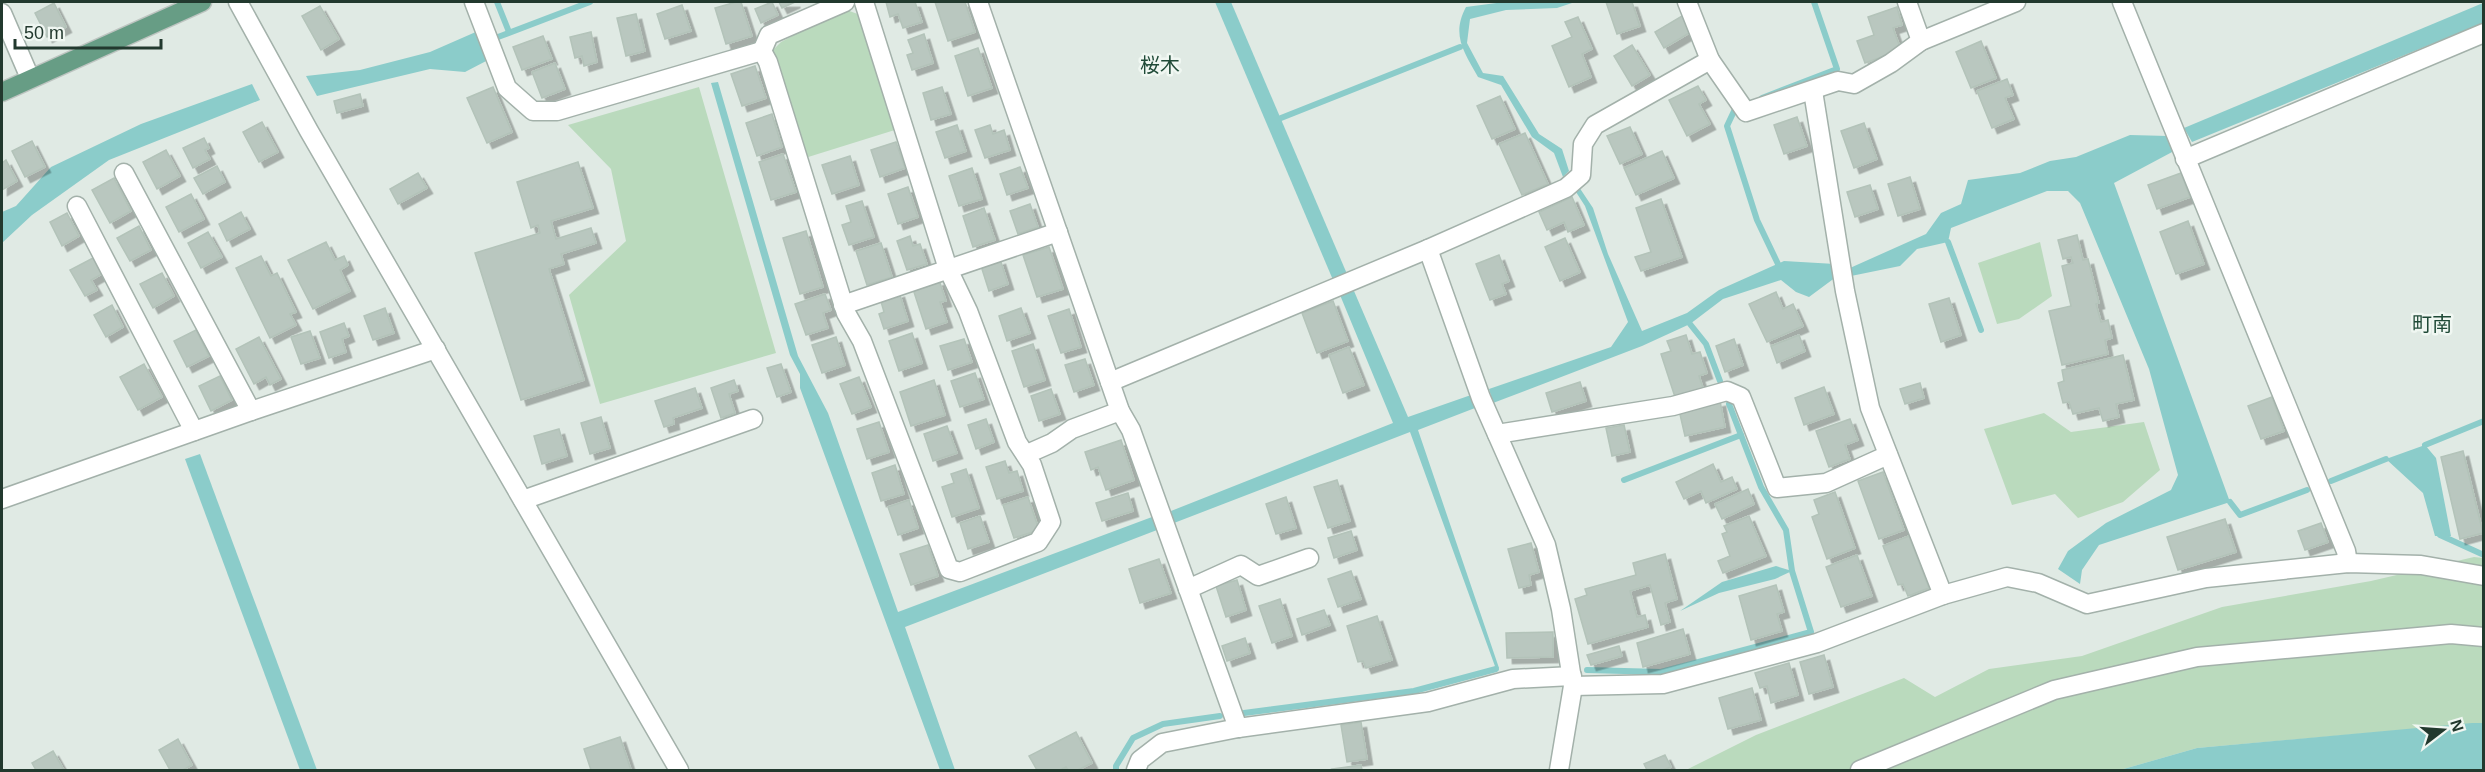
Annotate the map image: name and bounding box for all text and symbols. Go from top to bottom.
scale bar [15,12,160,50]
text: 50 m [24,23,64,43]
district label: 桜木 [1140,54,1180,76]
district label: 町南 [2412,313,2452,335]
north arrow [2413,700,2473,760]
text: N [2447,718,2467,734]

